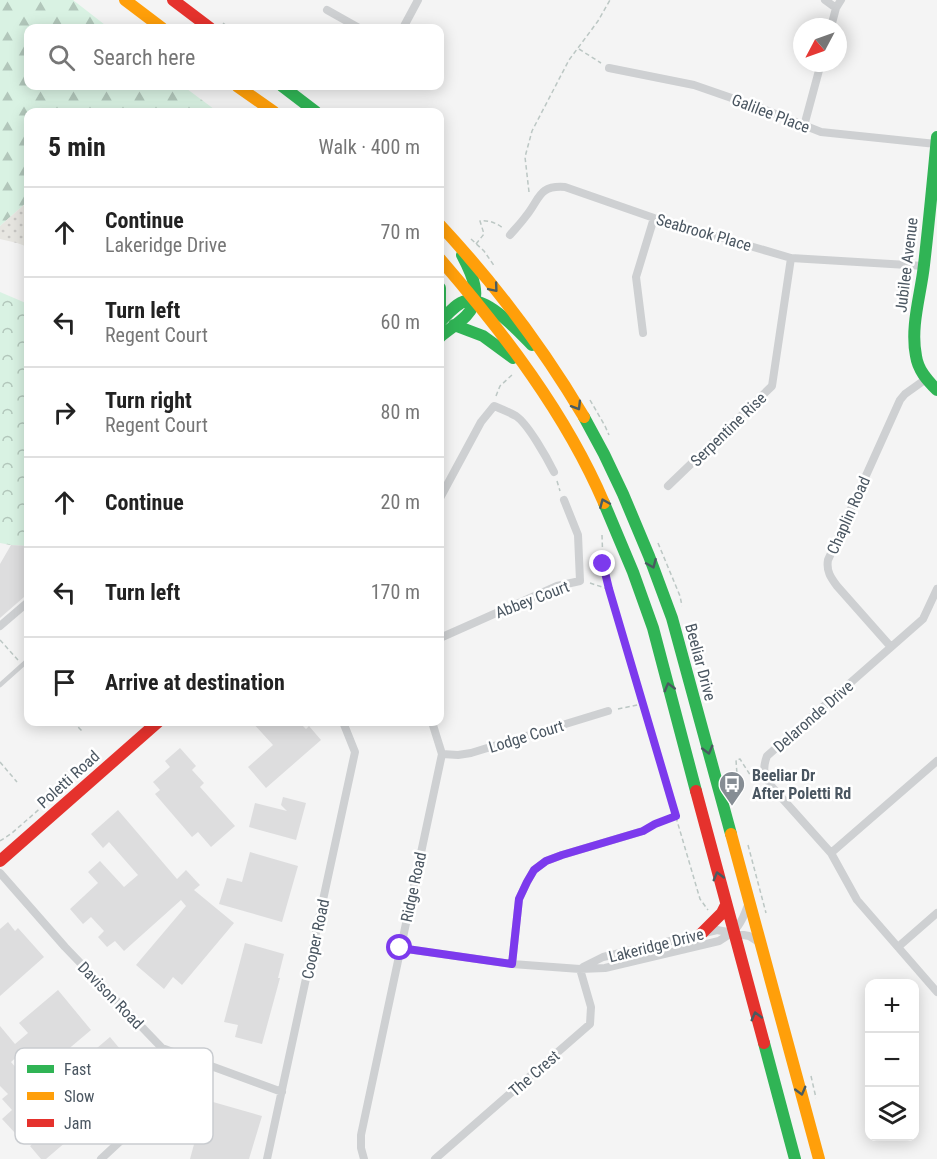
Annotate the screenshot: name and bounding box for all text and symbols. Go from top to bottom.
north arrow [793,18,847,72]
search box [24,24,444,90]
icon: search [45,41,78,74]
text: Search here [93,45,195,70]
street label: Galilee Place [729,90,812,137]
text: 5 min [48,132,106,162]
text: Walk · 400 m [319,135,420,159]
text: Continue [105,208,184,233]
street label: Seabrook Place [654,210,754,255]
icon: ahead [48,216,81,249]
street label: Jubilee Avenue [891,217,922,314]
text: 70 m [381,220,420,244]
text: Lakeridge Drive [105,233,227,257]
one-way arrow [487,281,498,292]
text: Turn left [105,298,180,323]
icon: left [48,306,81,339]
text: 60 m [381,310,420,334]
text: Regent Court [105,323,208,347]
text: Turn right [105,388,192,413]
street label: Serpentine Rise [686,388,770,470]
icon: right [48,396,81,429]
text: 80 m [381,400,420,424]
one-way arrow [570,400,581,410]
text: Regent Court [105,413,208,437]
street label: Chaplin Road [823,473,874,557]
icon: ahead [48,486,81,519]
text: Continue [105,490,184,515]
text: 20 m [381,490,420,514]
one-way arrow [599,499,611,510]
route end [589,550,615,576]
one-way arrow [645,557,657,568]
icon: left [48,576,81,609]
street label: Abbey Court [493,577,572,622]
text: Turn left [105,580,180,605]
text: 170 m [371,580,420,604]
street label: Beeliar Drive [681,621,720,703]
icon: arrive [48,666,81,699]
text: Arrive at destination [105,670,285,695]
street label: Delaronde Drive [770,677,857,756]
one-way arrow [663,682,676,692]
street label: Lodge Court [486,716,566,757]
one-way arrow [701,745,714,755]
street label: Poletti Road [33,747,103,812]
place label: Beeliar Dr After Poletti Rd [752,766,851,803]
bus stop icon: Beeliar Dr After Poletti Rd [717,769,747,807]
street label: Ridge Road [397,850,430,924]
one-way arrow [713,871,726,881]
street label: Cooper Road [298,897,333,981]
street label: Lakeridge Drive [607,924,706,966]
route start [386,934,412,960]
street label: Davison Road [74,958,147,1033]
map controls [865,979,919,1141]
button: + [865,979,919,1033]
one-way arrow [751,1011,763,1022]
button: − [865,1033,919,1087]
street label: The Crest [505,1046,564,1100]
legend [15,1048,213,1144]
text: Fast [64,1060,91,1079]
one-way arrow [794,1086,806,1096]
text: Slow [64,1087,94,1106]
button: layers [865,1087,919,1141]
text: Jam [64,1114,91,1133]

